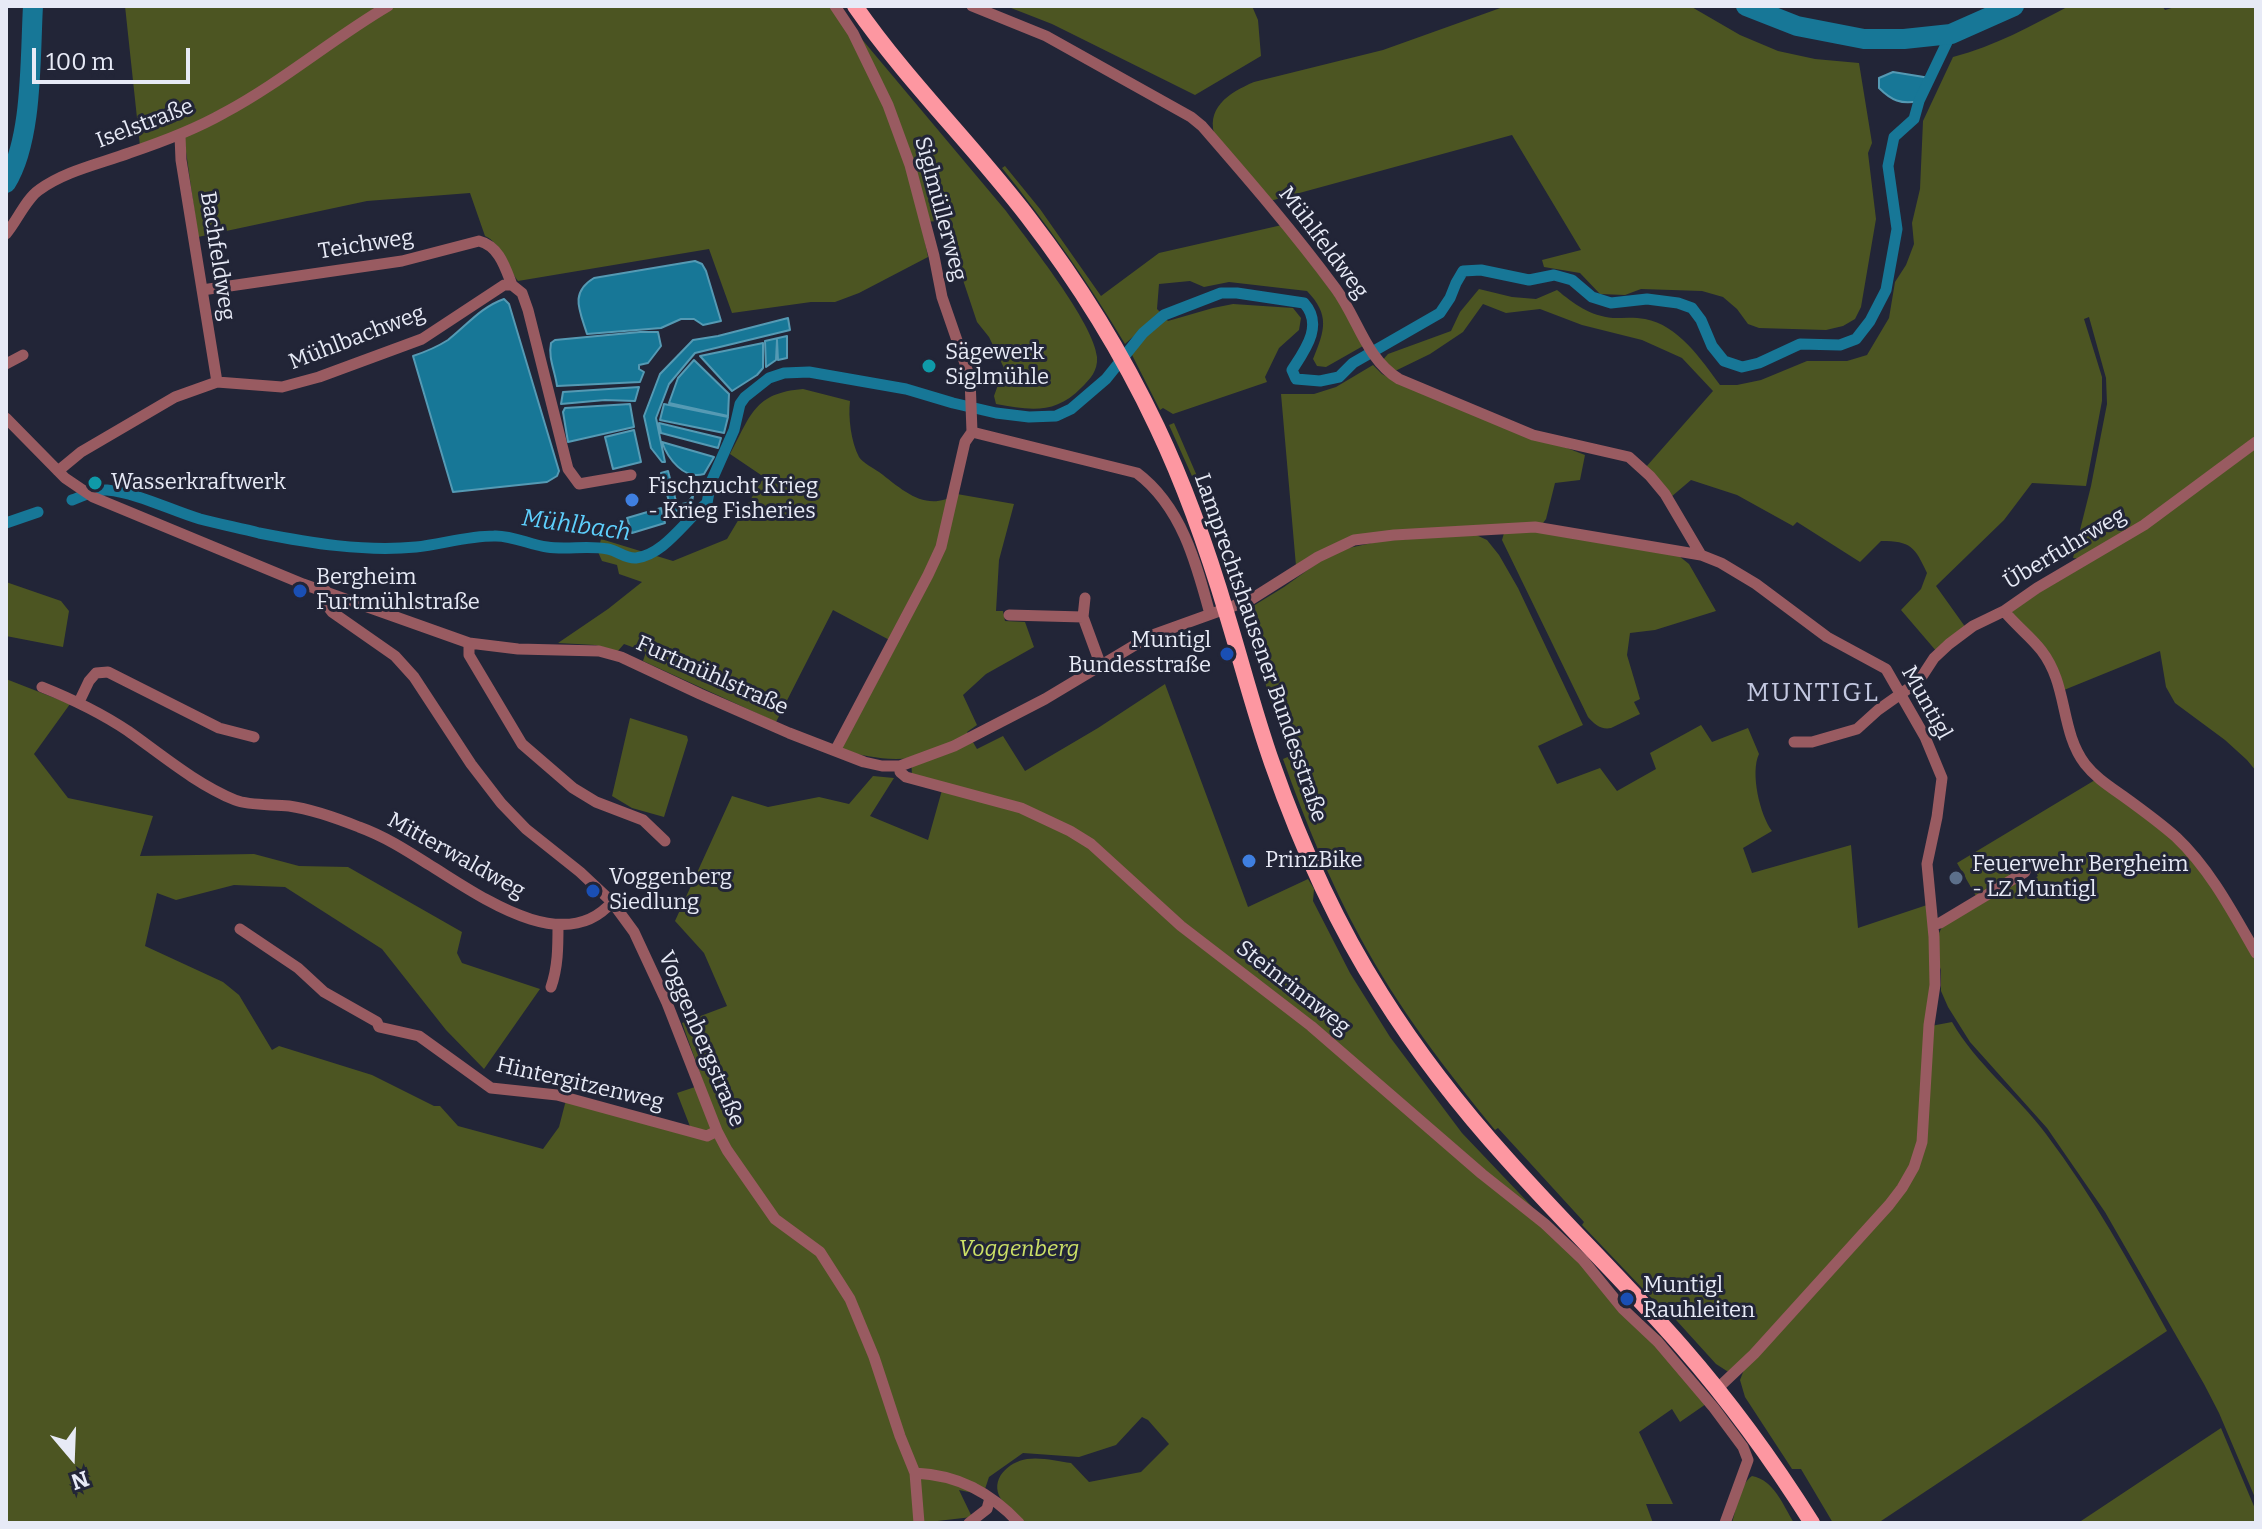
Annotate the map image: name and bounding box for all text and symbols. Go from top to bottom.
scale bar [36,32,194,82]
text: 100 m [46,48,114,76]
street label: Iselstraße [93,93,197,155]
street label: Siglmüllerweg [908,134,972,284]
street label: Mühlfeldweg [1272,182,1374,304]
street label: Bachfeldweg [194,190,240,322]
street label: Teichweg [317,224,415,266]
street label: Mühlbachweg [285,300,429,376]
place label: Sägewerk Siglmühle [945,340,1049,392]
marker: Sägewerk Siglmühle [920,357,938,375]
place label: Wasserkraftwerk [111,470,286,496]
street label: Lamprechtshausener Bundesstraße [1188,470,1332,826]
marker: Wasserkraftwerk [86,474,104,492]
place label: Fischzucht Krieg - Krieg Fisheries [648,474,818,526]
marker: Fischzucht Krieg - Krieg Fisheries [623,491,641,509]
street label: Überfuhrweg [1999,502,2131,596]
water label: Mühlbach [520,504,632,548]
place label: Bergheim Furtmühlstraße [316,565,480,616]
marker: Bergheim Furtmühlstraße [291,582,309,600]
place label: Muntigl Bundesstraße [1068,628,1211,680]
street label: Furtmühlstraße [632,631,792,721]
marker: Muntigl Bundesstraße [1218,645,1236,663]
street label: Muntigl [1895,662,1957,744]
district label: MUNTIGL [1746,678,1880,710]
street label: Mitterwaldweg [383,807,529,905]
place label: PrinzBike [1265,848,1362,874]
marker: PrinzBike [1240,852,1258,870]
place label: Feuerwehr Bergheim - LZ Muntigl [1972,852,2188,904]
place label: Voggenberg Siedlung [609,865,732,916]
marker: Feuerwehr Bergheim - LZ Muntigl [1947,869,1965,887]
marker: Voggenberg Siedlung [584,882,602,900]
street label: Steinrinnweg [1231,935,1355,1041]
street label: Voggenbergstraße [652,947,750,1131]
street label: Hintergitzenweg [494,1052,666,1116]
park label: Voggenberg [959,1237,1079,1263]
place label: Muntigl Rauhleiten [1643,1273,1755,1324]
marker: Muntigl Rauhleiten [1618,1290,1636,1308]
north arrow [32,1417,112,1497]
text: N [68,1465,92,1496]

